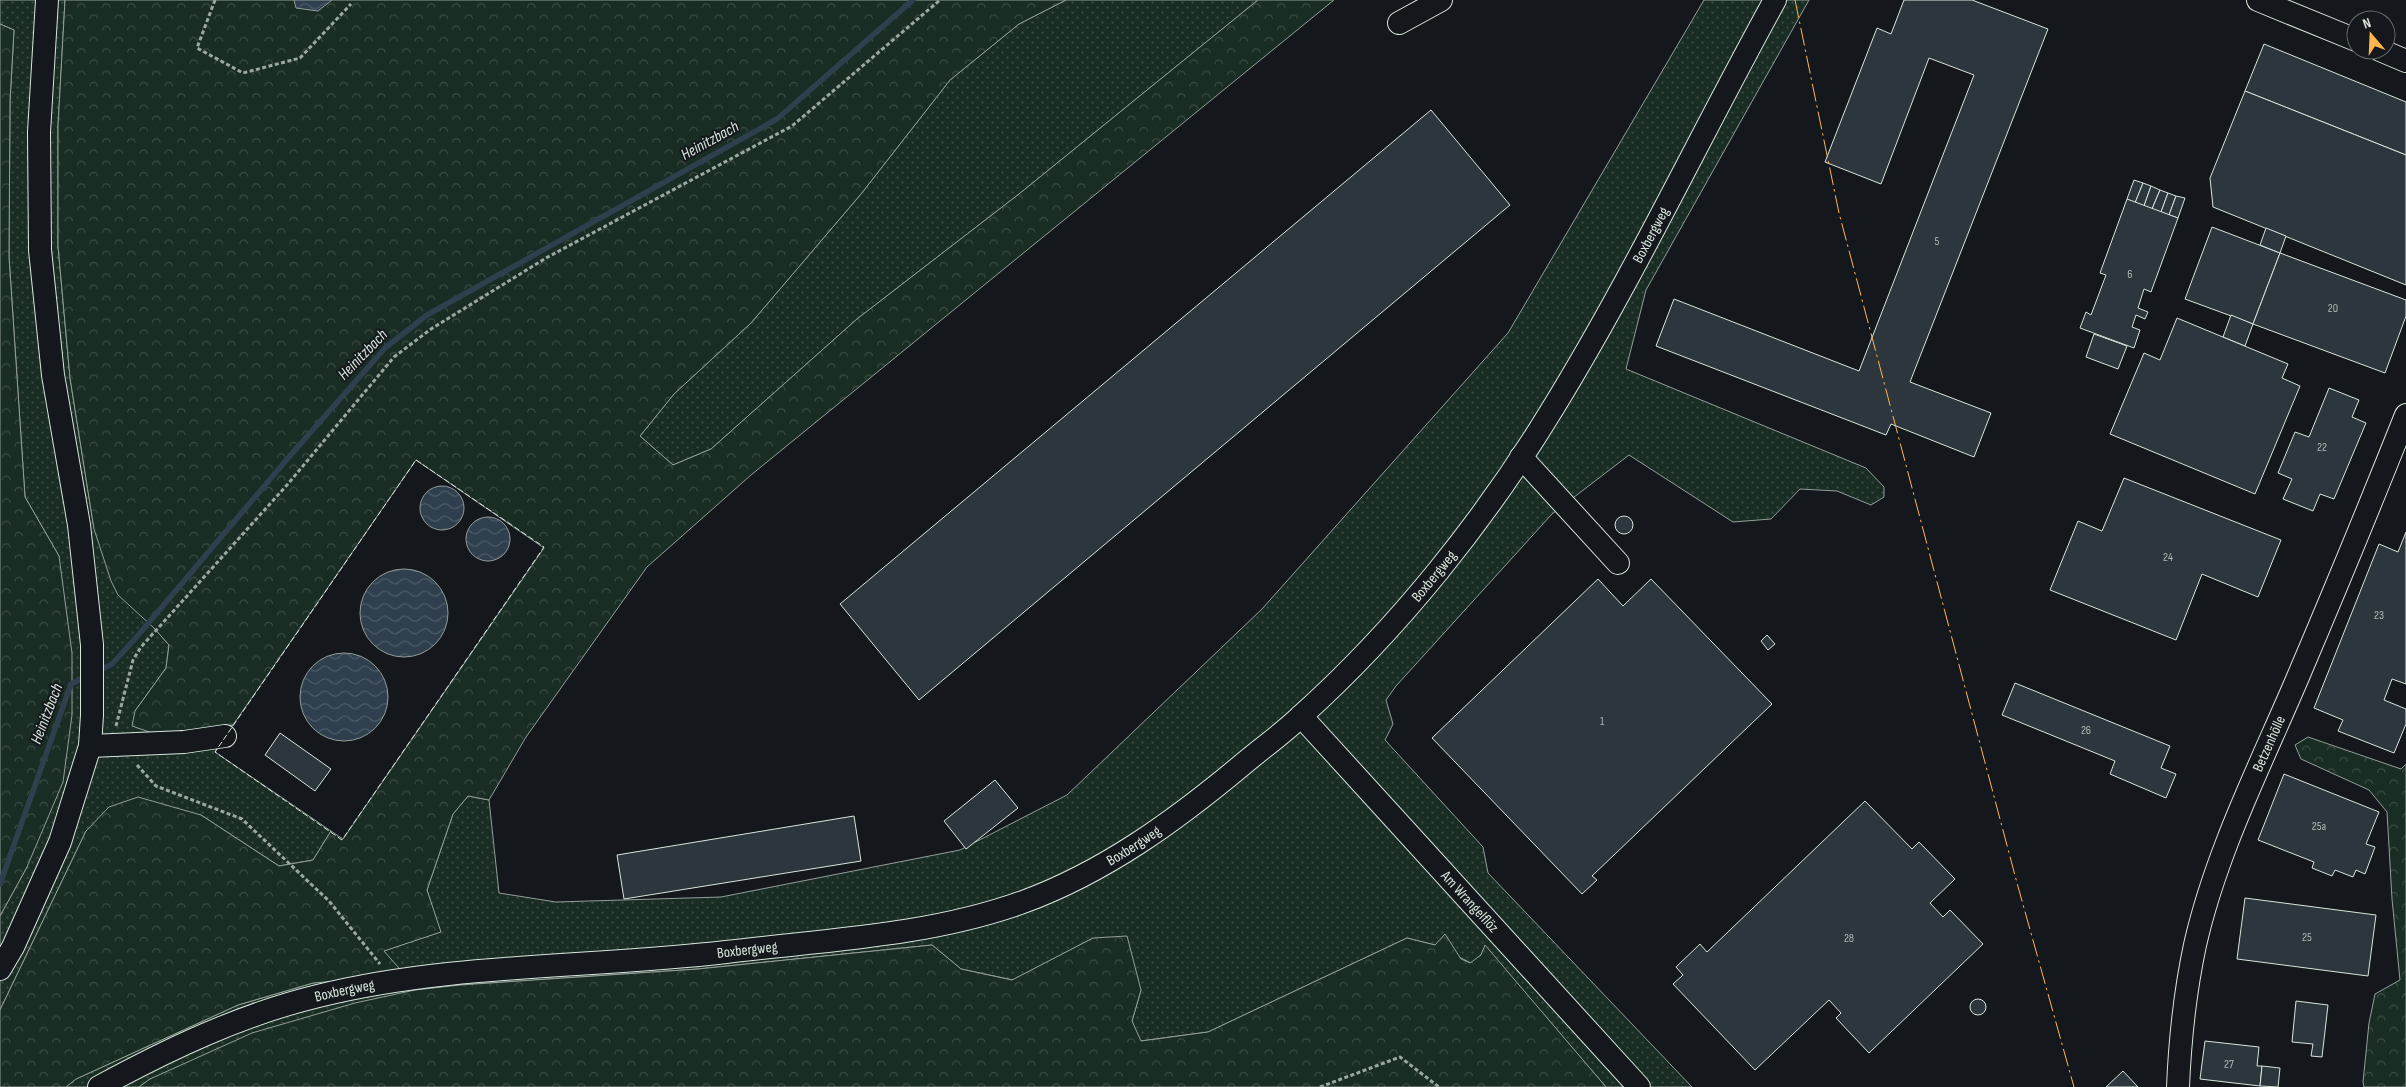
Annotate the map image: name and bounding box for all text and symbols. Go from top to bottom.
north arrow [2346,10,2396,60]
text: N [2361,14,2373,32]
water label: Heinitzbach [678,117,743,165]
street label: Boxbergweg [1628,204,1673,266]
house number: 5 [1935,234,1940,249]
house number: 6 [2127,267,2133,282]
house number: 20 [2328,301,2338,316]
water label: Heinitzbach [334,325,392,384]
house number: 22 [2317,440,2327,455]
street label: Boxbergweg [1407,547,1460,606]
house number: 24 [2163,550,2173,565]
house number: 23 [2374,608,2384,623]
water label: Heinitzbach [27,681,67,747]
street label: Betzenhölle [2248,713,2290,775]
house number: 1 [1600,714,1605,729]
house number: 26 [2081,723,2091,738]
house number: 25a [2312,819,2327,834]
street label: Boxbergweg [1103,821,1164,870]
street label: Am Wrangelflöz [1436,866,1504,937]
house number: 25 [2302,930,2312,945]
house number: 28 [1844,931,1854,946]
street label: Boxbergweg [716,937,778,962]
street label: Boxbergweg [313,975,376,1006]
house number: 27 [2224,1057,2234,1072]

